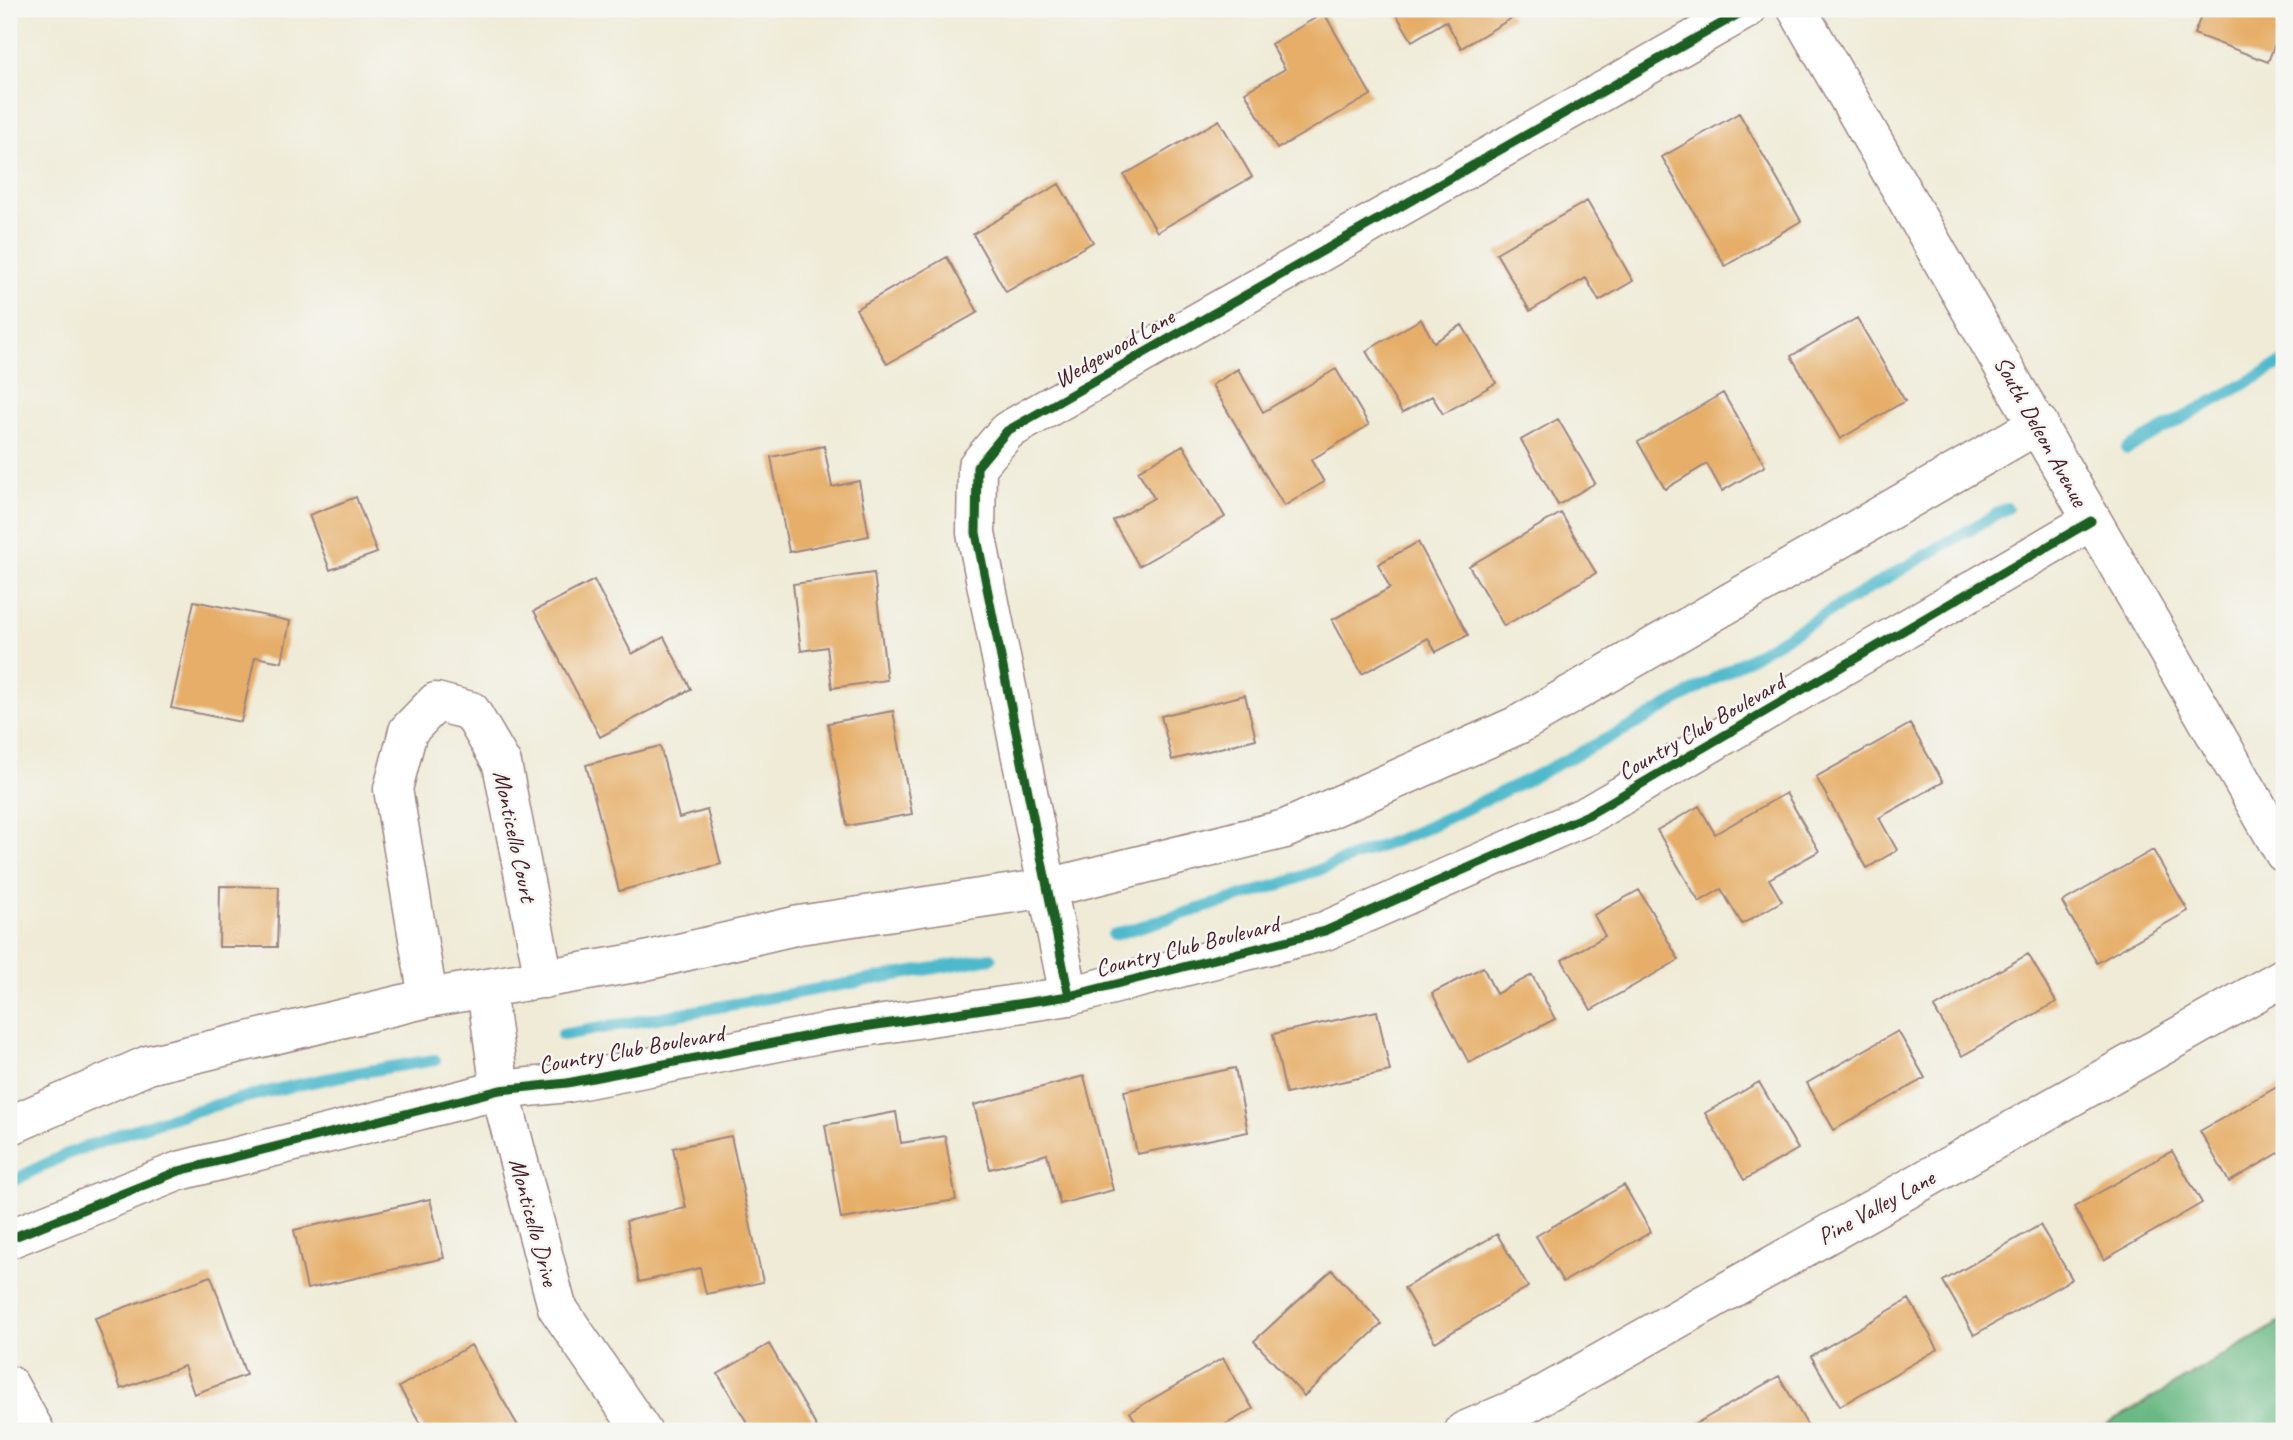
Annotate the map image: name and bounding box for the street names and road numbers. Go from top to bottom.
street label: Wedgewood Lane [1048,300,1181,395]
street label: South Deleon Avenue [1987,351,2096,513]
street label: Country Club Boulevard [1612,665,1793,787]
street label: Monticello Court [486,768,544,906]
street label: Country Club Boulevard [1092,908,1285,983]
street label: Country Club Boulevard [536,1017,730,1080]
street label: Monticello Drive [503,1155,566,1291]
street label: Pine Valley Lane [1812,1161,1942,1251]

